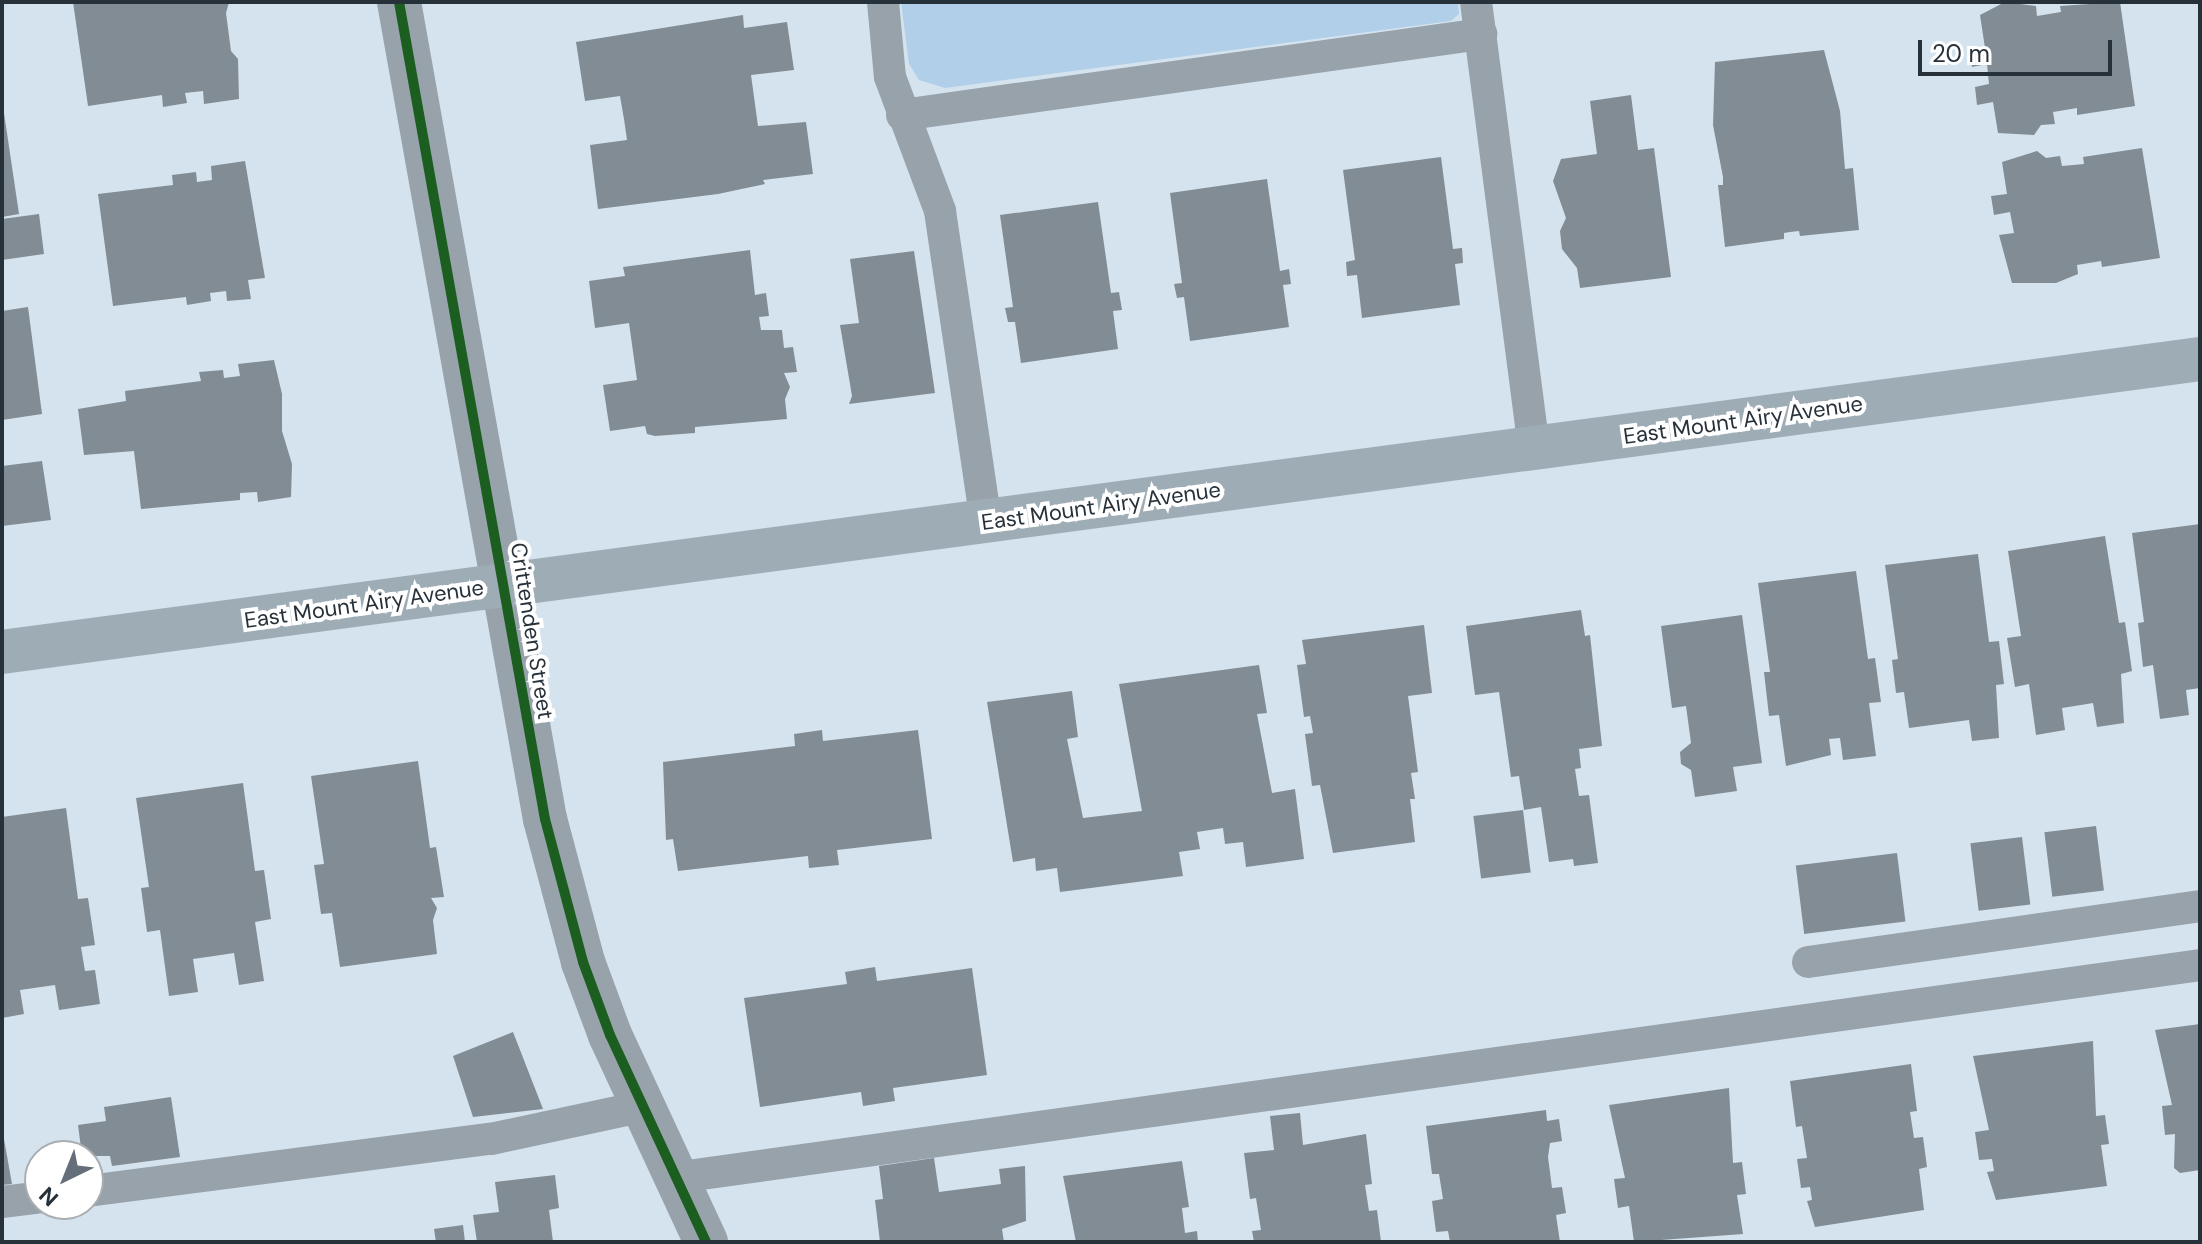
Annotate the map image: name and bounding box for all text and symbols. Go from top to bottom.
scale bar [1922,24,2116,74]
text: 20 m [1932,38,1990,69]
street label: East Mount Airy Avenue [1622,390,1864,450]
street label: East Mount Airy Avenue [980,476,1222,536]
street label: Crittenden Street [505,541,559,721]
street label: East Mount Airy Avenue [243,574,485,634]
north arrow [24,1140,104,1220]
text: N [33,1180,64,1213]

